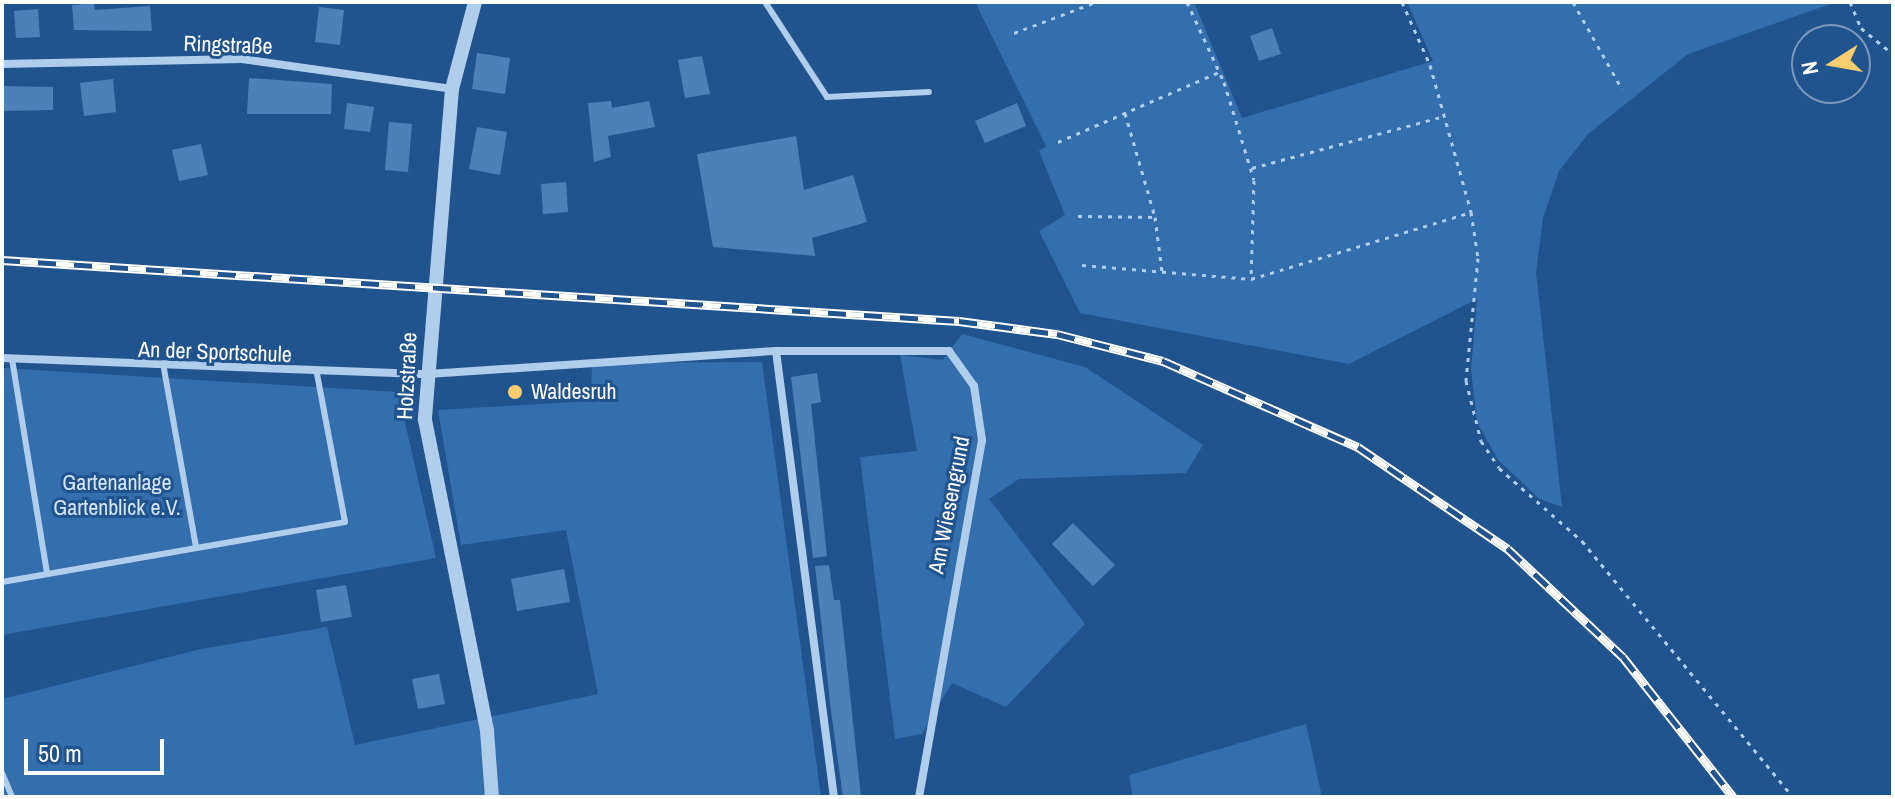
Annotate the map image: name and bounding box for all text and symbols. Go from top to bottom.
north arrow [1791,24,1871,104]
street label: Ringstraße [183,30,273,60]
text: N [1793,59,1825,77]
street label: Holzstraße [392,332,422,420]
street label: An der Sportschule [138,336,292,368]
place label: Waldesruh [531,379,617,405]
marker: Waldesruh [506,383,524,401]
street label: Am Wiesengrund [923,434,975,576]
park label: Gartenanlage Gartenblick e.V. [53,469,181,520]
scale bar [28,723,168,773]
text: 50 m [38,737,82,769]

